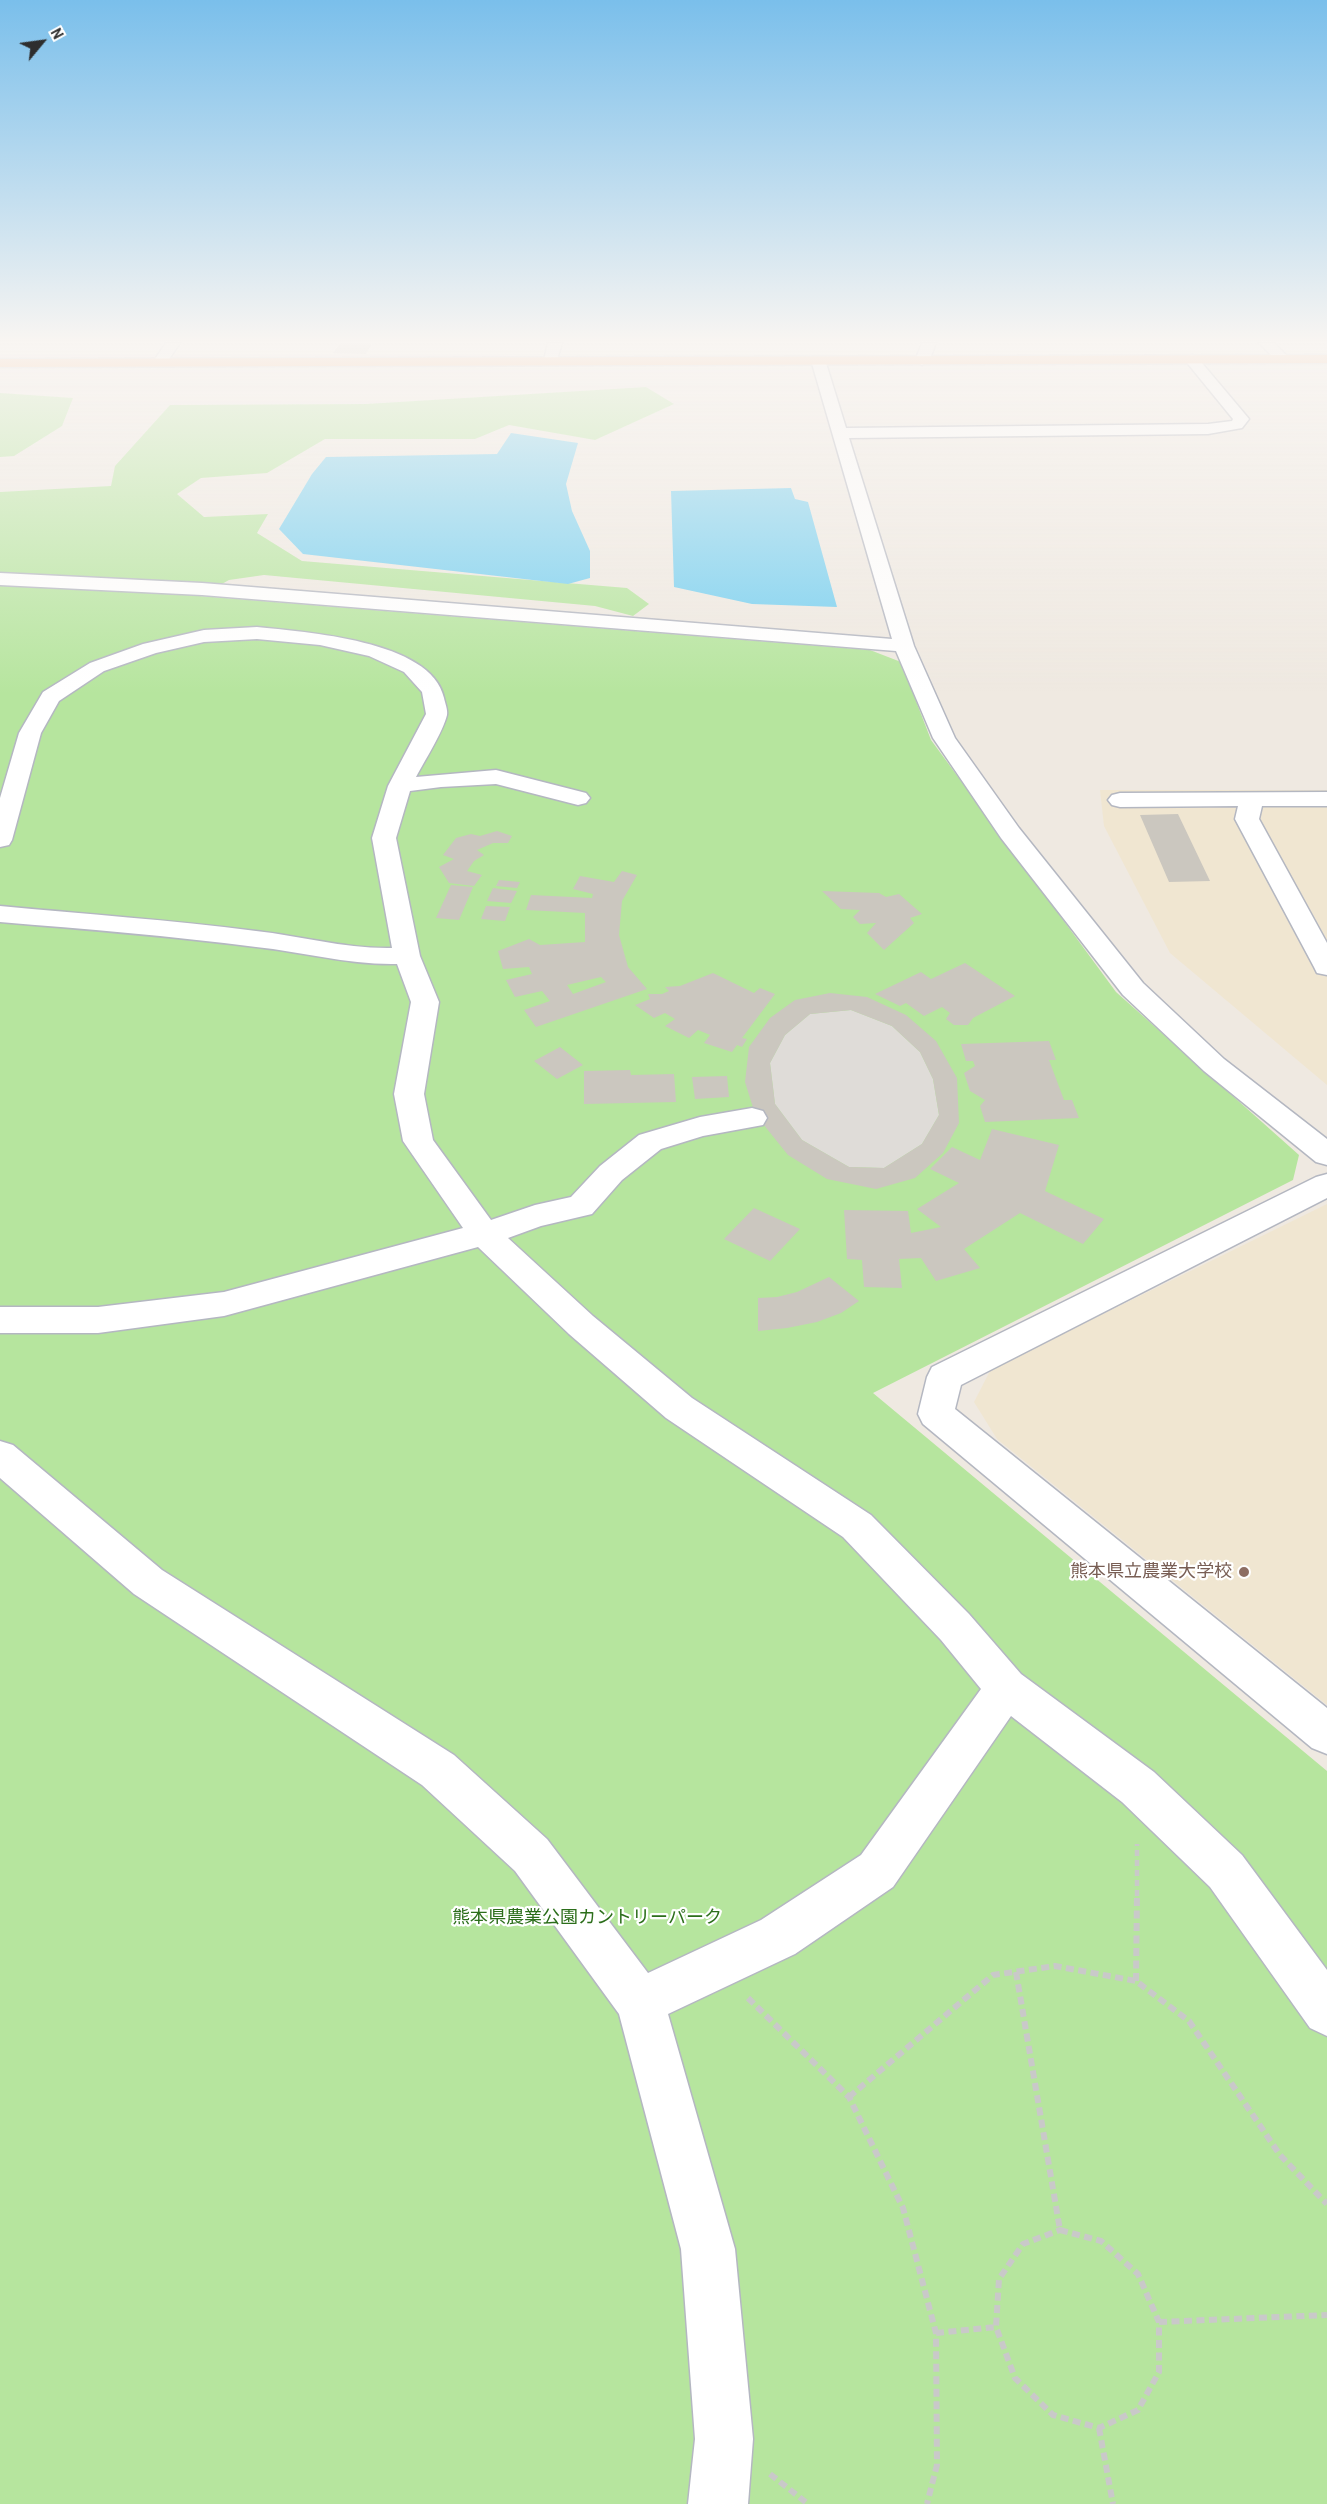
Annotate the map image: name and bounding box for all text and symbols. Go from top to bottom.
north arrow [12,12,72,72]
text: N [46,24,70,43]
place label: 熊本県立農業大学校 [1070,1561,1232,1583]
marker: 熊本県立農業大学校 [1237,1565,1251,1579]
park label: 熊本県農業公園カントリーパーク [452,1907,722,1929]

